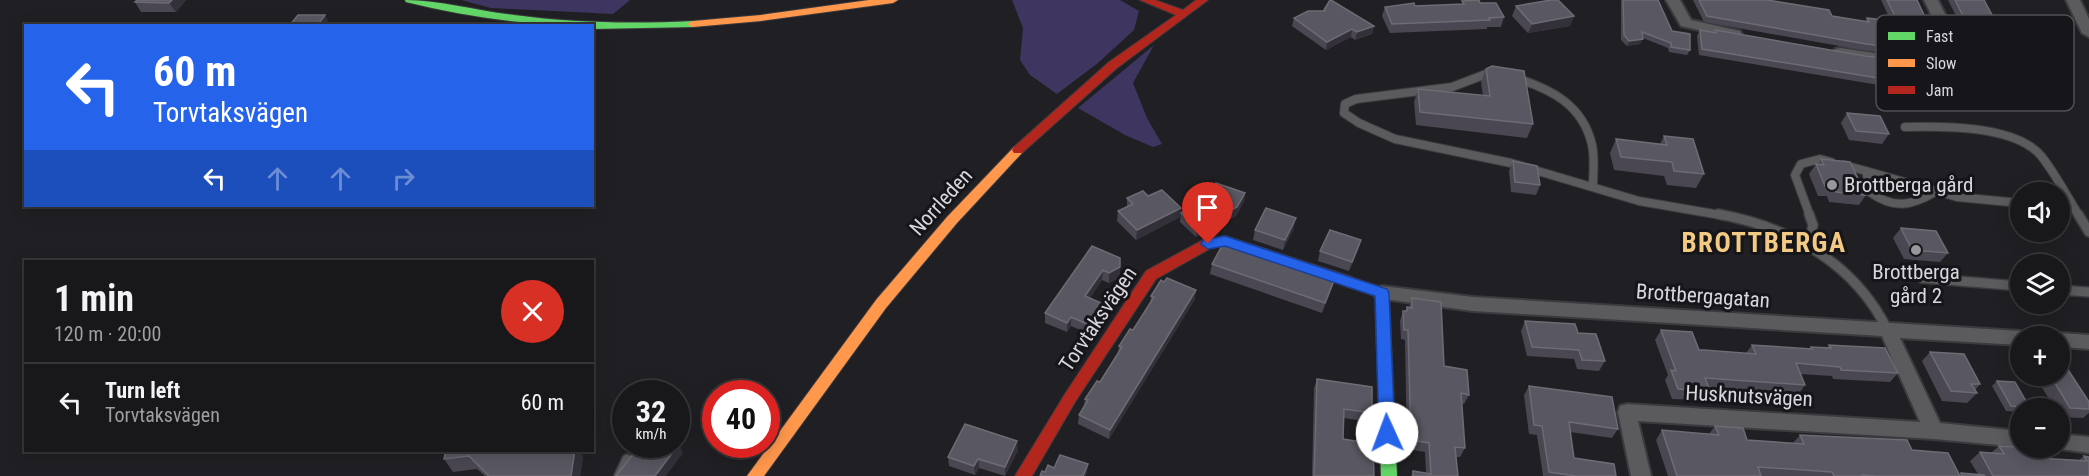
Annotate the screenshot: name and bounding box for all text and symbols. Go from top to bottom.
legend [1876,15,2074,111]
text: Fast [1926,27,1953,46]
text: 60 m [153,47,236,96]
icon: left [54,48,132,126]
text: Slow [1926,54,1956,73]
text: Jam [1926,81,1953,100]
text: Torvtaksvägen [153,97,308,129]
icon: left [198,162,231,195]
icon: ahead [261,162,294,195]
icon: ahead [324,162,357,195]
icon: right [387,162,420,195]
street label: Norrleden [905,164,977,240]
place label: Brottberga gård [1844,173,1973,197]
marker: Brottberga gård [1825,178,1839,192]
pin [1182,182,1233,244]
map controls [2010,182,2070,458]
button: sound [2010,182,2070,242]
icon: arrive [1191,191,1224,224]
district label: BROTTBERGA [1681,227,1847,259]
marker: Brottberga gård 2 [1909,243,1923,257]
button: layers [2010,254,2070,314]
place label: Brottberga gård 2 [1872,260,1960,308]
street label: Torvtaksvägen [1054,262,1142,376]
text: 1 min [54,278,134,320]
street label: Brottbergagatan [1635,279,1771,313]
button: close [501,280,564,343]
text: 120 m · 20:00 [54,322,161,346]
button: + [2010,326,2070,386]
text: Turn left [105,378,180,403]
speed limit sign: 40 [702,380,780,458]
street label: Husknutsvägen [1685,381,1813,411]
icon: left [54,386,87,419]
text: 60 m [521,390,564,415]
text: 32 [636,394,666,429]
button: − [2010,398,2070,458]
position arrow [1355,401,1419,465]
text: Torvtaksvägen [105,403,220,427]
text: km/h [636,425,666,443]

